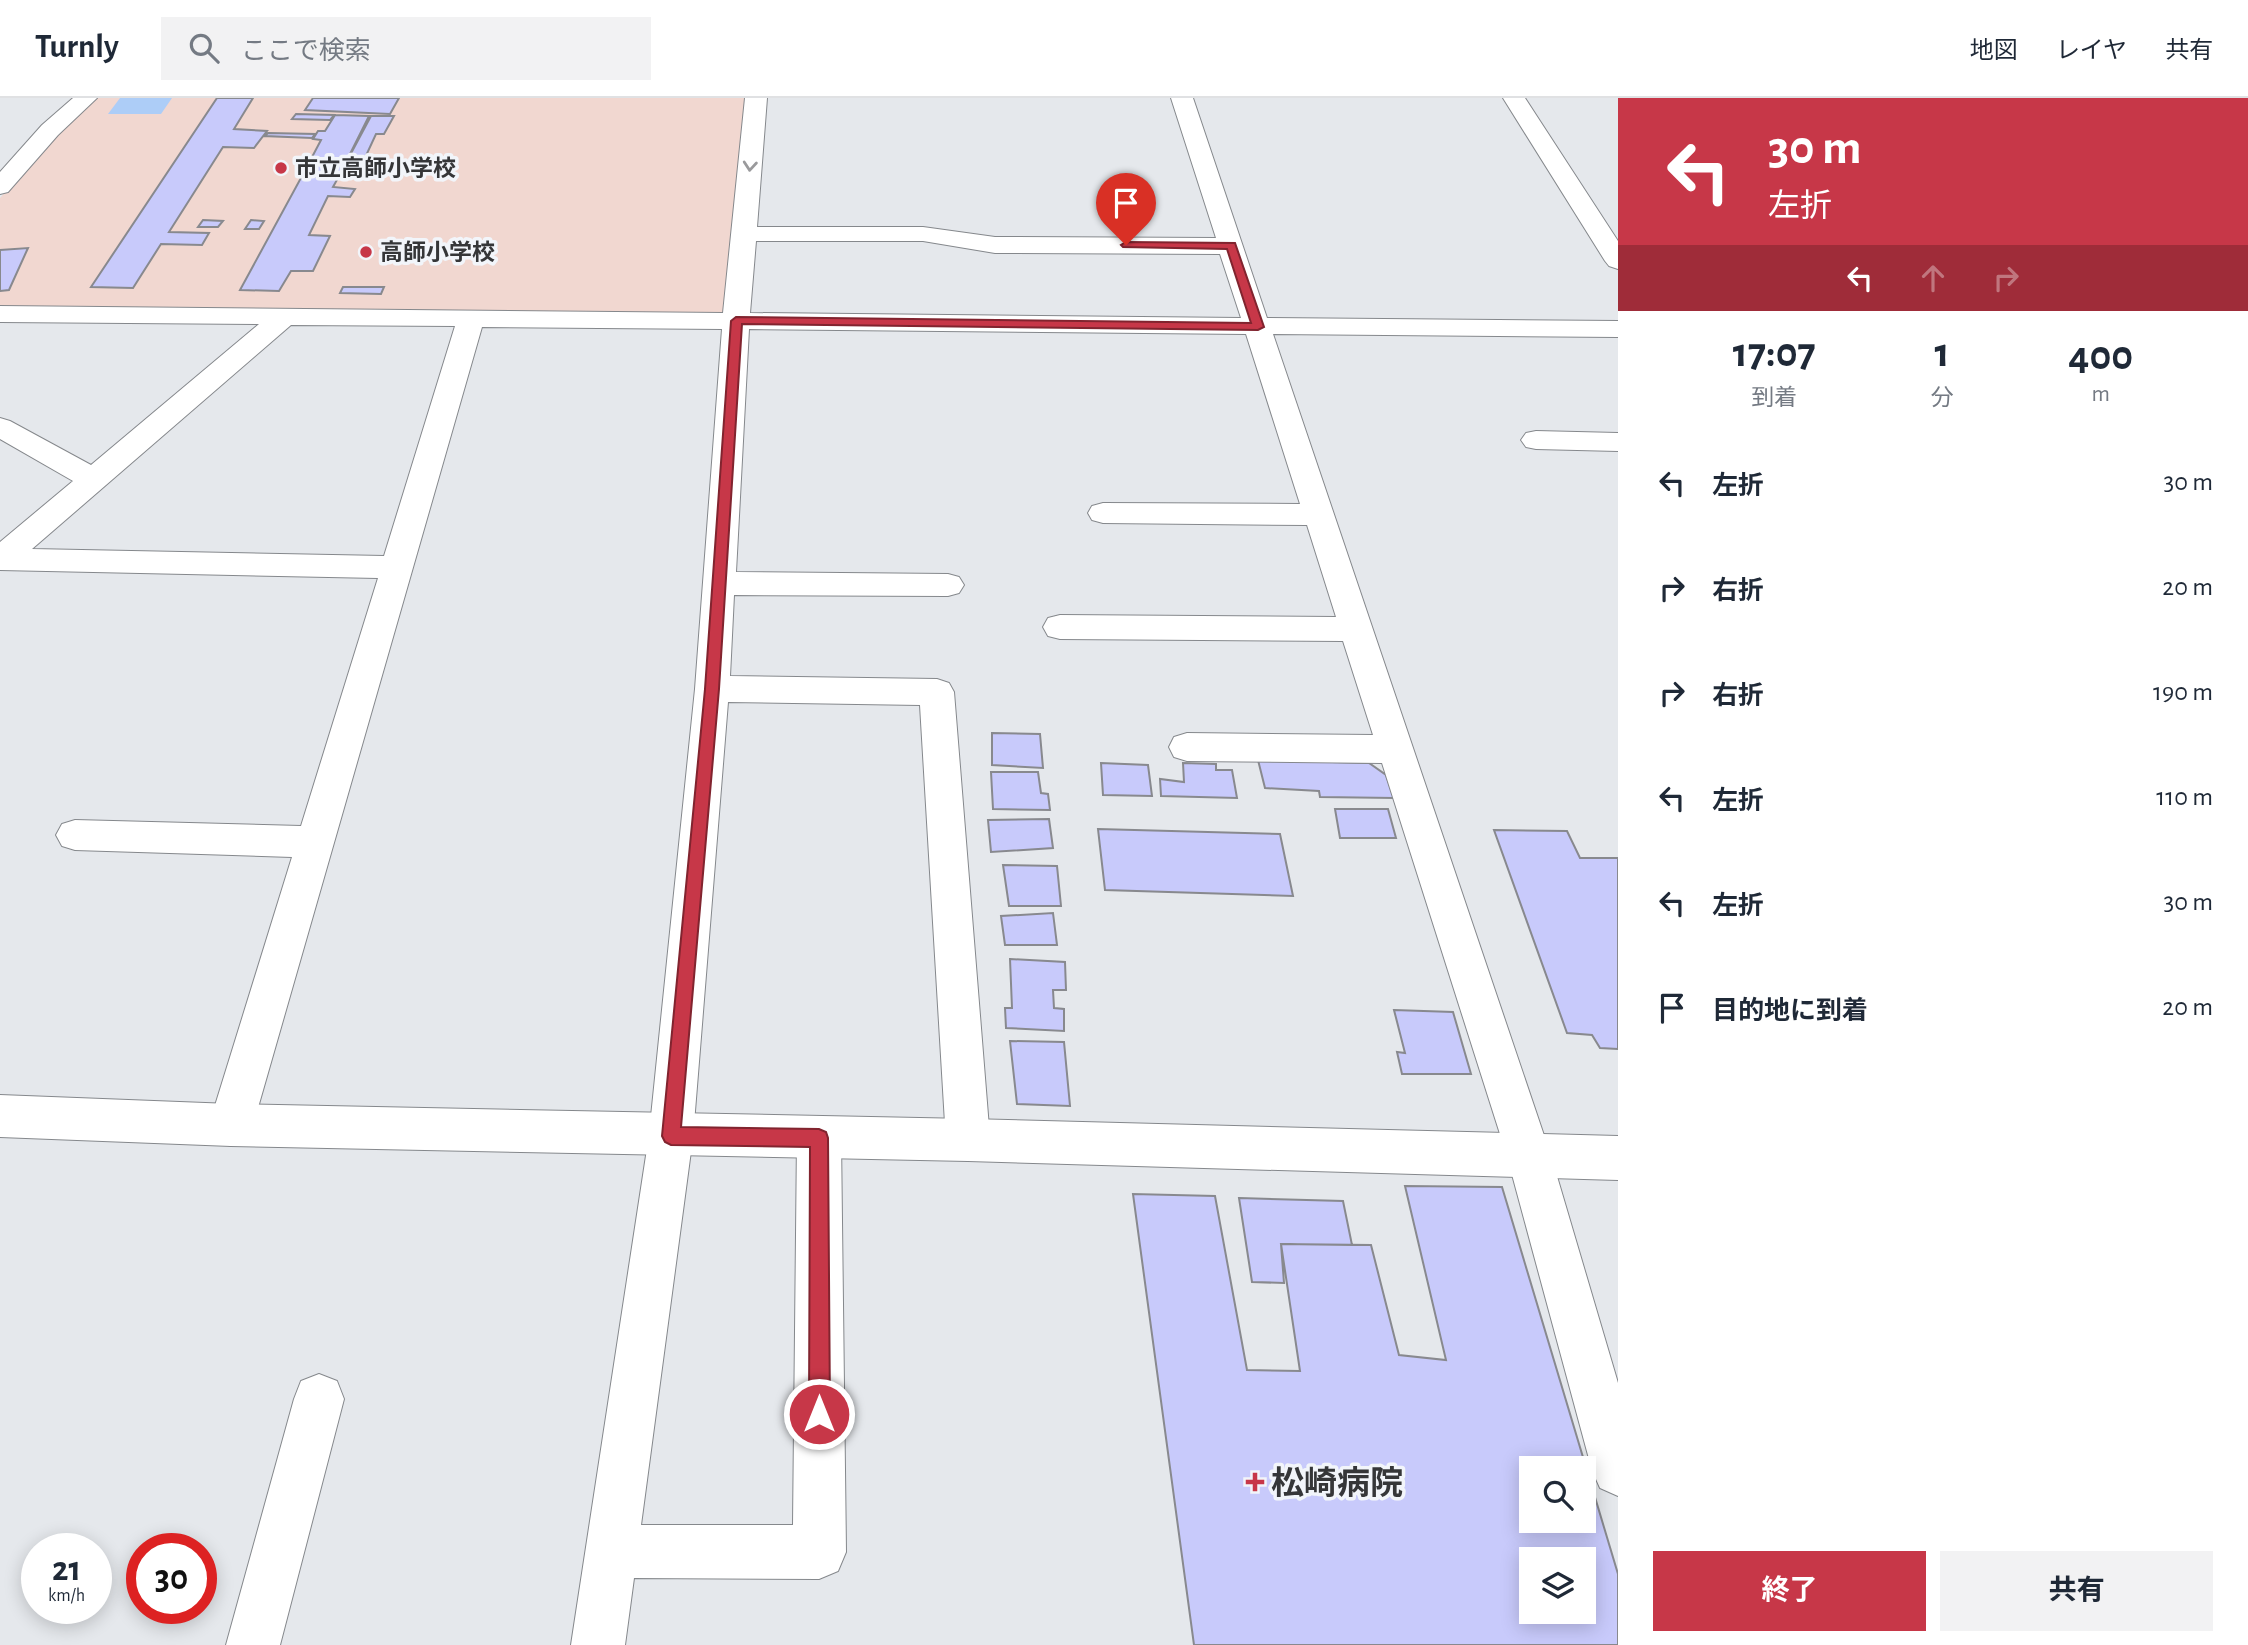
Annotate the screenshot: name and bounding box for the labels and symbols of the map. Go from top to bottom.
place label: 市立高師小学校 [295,156,456,181]
marker: 市立高師小学校 [273,160,289,176]
one-way arrow [743,161,758,172]
pin [1096,173,1156,245]
place label: 高師小学校 [380,240,495,265]
marker: 高師小学校 [358,244,374,260]
position arrow [782,1377,856,1451]
place label: 松崎病院 [1271,1465,1403,1501]
marker: 松崎病院 [1245,1472,1265,1492]
speed limit sign: 30 [126,1533,217,1624]

